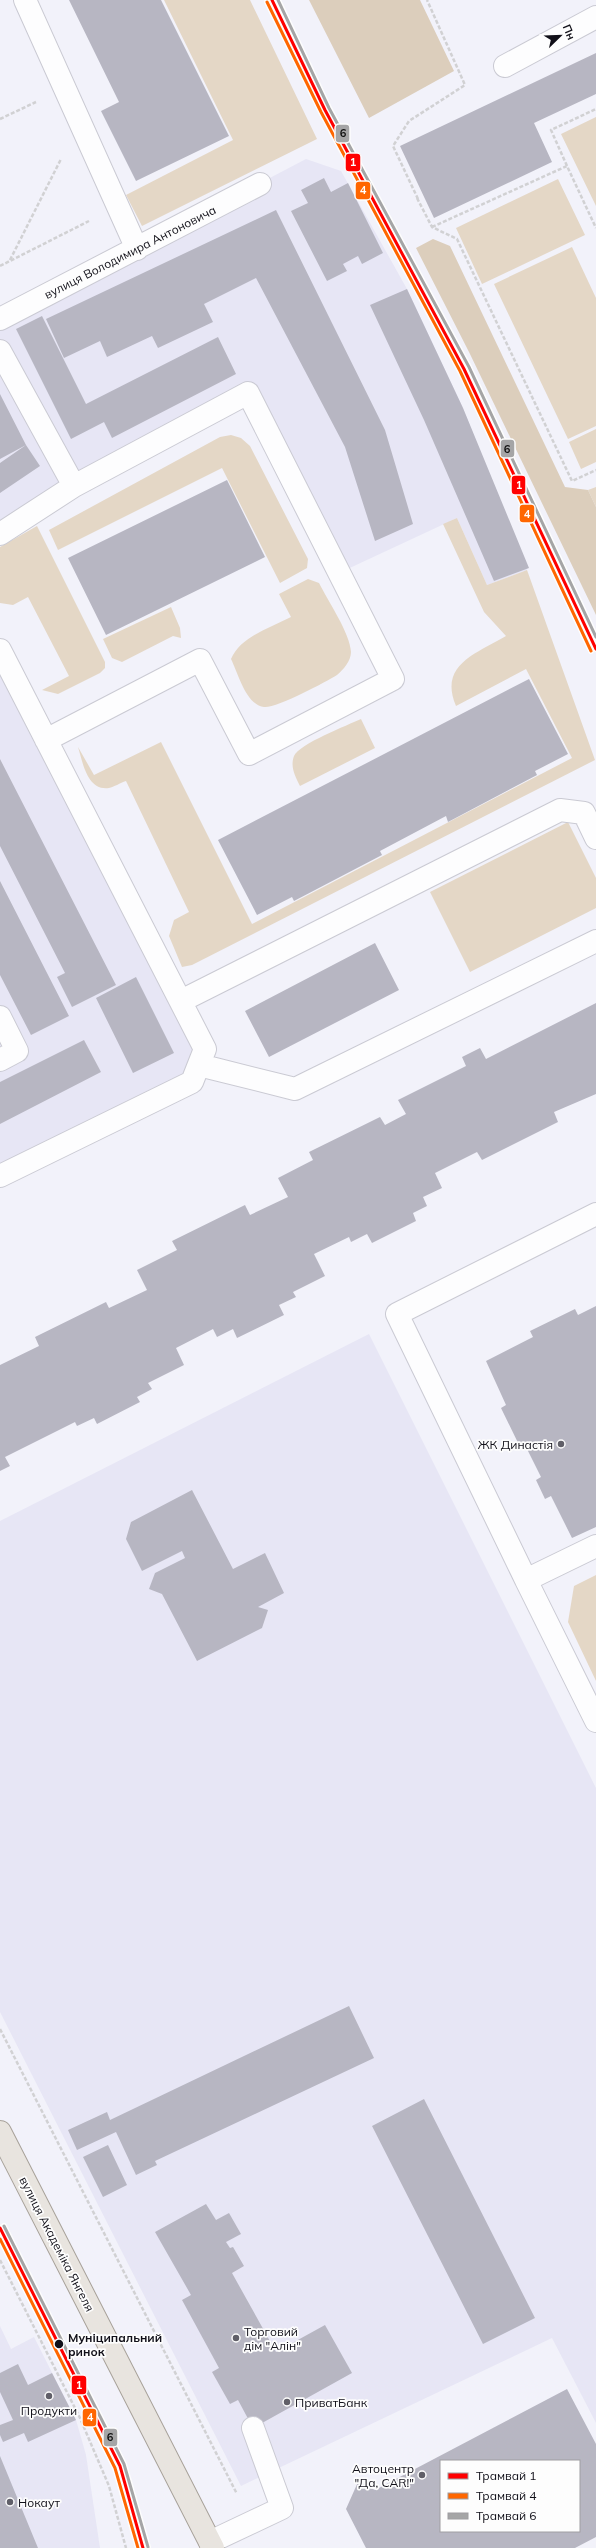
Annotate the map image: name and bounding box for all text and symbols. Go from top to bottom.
north arrow [540,16,580,56]
text: Пн [560,22,579,42]
line badge: 6 [335,124,350,143]
text: 6 [340,126,347,140]
line badge: 1 [345,153,361,172]
text: 1 [350,155,357,169]
line badge: 4 [355,181,371,200]
text: 4 [360,183,367,197]
street label: вулиця Володимира Антоновича [42,202,218,302]
line badge: 6 [500,439,515,458]
text: 6 [504,442,511,456]
line badge: 1 [511,475,526,495]
text: 1 [516,478,523,492]
line badge: 4 [519,504,535,523]
text: 4 [524,507,531,521]
place label: ЖК Династія [478,1437,553,1452]
marker: ЖК Династія [556,1439,566,1449]
street label: вулиця Академіка Янгеля [16,2174,98,2314]
place label: Торговий дім "Алін" [244,2324,301,2353]
place label: Муніципальний ринок [68,2330,162,2359]
marker: Торговий дім "Алін" [231,2333,241,2343]
marker: Муніципальний ринок [53,2338,65,2350]
line badge: 1 [71,2375,87,2395]
text: 1 [76,2378,83,2392]
marker: Продукти [44,2391,54,2401]
place label: ПриватБанк [295,2395,368,2410]
marker: ПриватБанк [282,2397,292,2407]
place label: Продукти [21,2403,77,2418]
line badge: 4 [82,2408,97,2427]
text: 4 [87,2410,94,2424]
line badge: 6 [103,2428,118,2447]
text: 6 [107,2430,114,2444]
legend [440,2460,580,2532]
place label: Автоцентр "Да, CAR!" [352,2461,414,2490]
text: Трамвай 1 [476,2468,537,2483]
marker: Автоцентр "Да, CAR!" [417,2470,427,2480]
text: Трамвай 4 [476,2488,537,2503]
place label: Нокаут [18,2495,60,2510]
marker: Нокаут [5,2497,15,2507]
text: Трамвай 6 [476,2508,537,2523]

